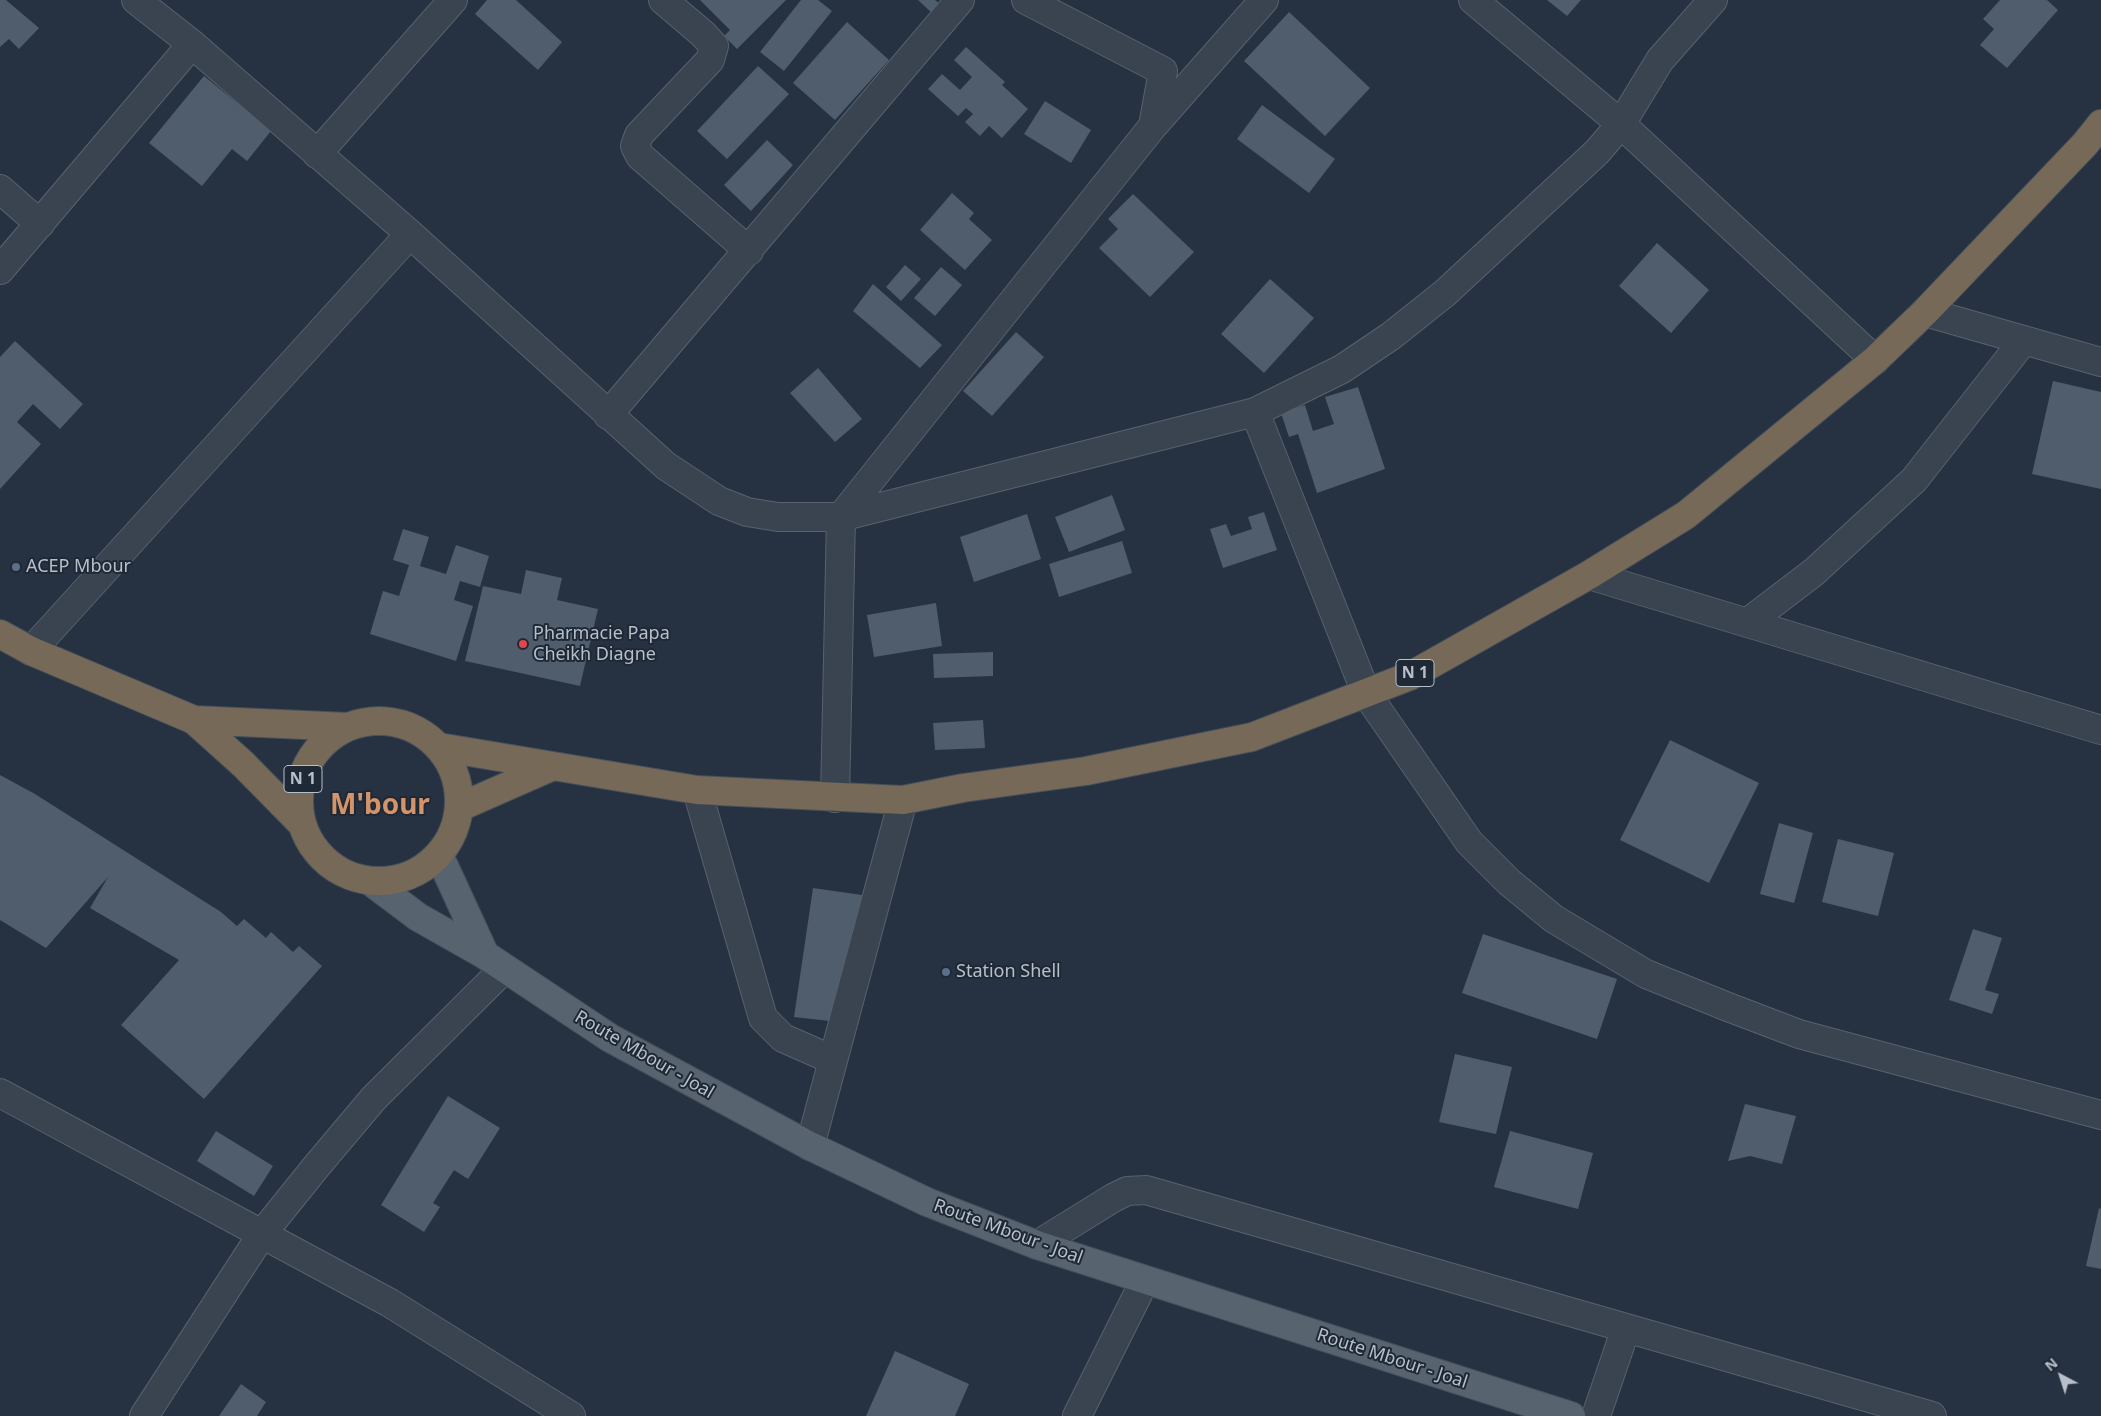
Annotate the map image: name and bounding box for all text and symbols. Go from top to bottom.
place label: ACEP Mbour [26,556,131,578]
marker: ACEP Mbour [10,561,22,573]
place label: Pharmacie Papa Cheikh Diagne [533,623,670,666]
marker: Pharmacie Papa Cheikh Diagne [517,638,529,650]
road number: N 1 [1396,660,1434,686]
road number: N 1 [284,766,322,792]
district label: M'bour [330,789,430,823]
place label: Station Shell [956,961,1061,983]
marker: Station Shell [940,966,952,978]
street label: Route Mbour - Joal [571,1006,717,1104]
street label: Route Mbour - Joal [930,1195,1086,1269]
street label: Route Mbour - Joal [1314,1324,1470,1394]
north arrow [2036,1351,2086,1401]
text: N [2041,1353,2062,1375]

